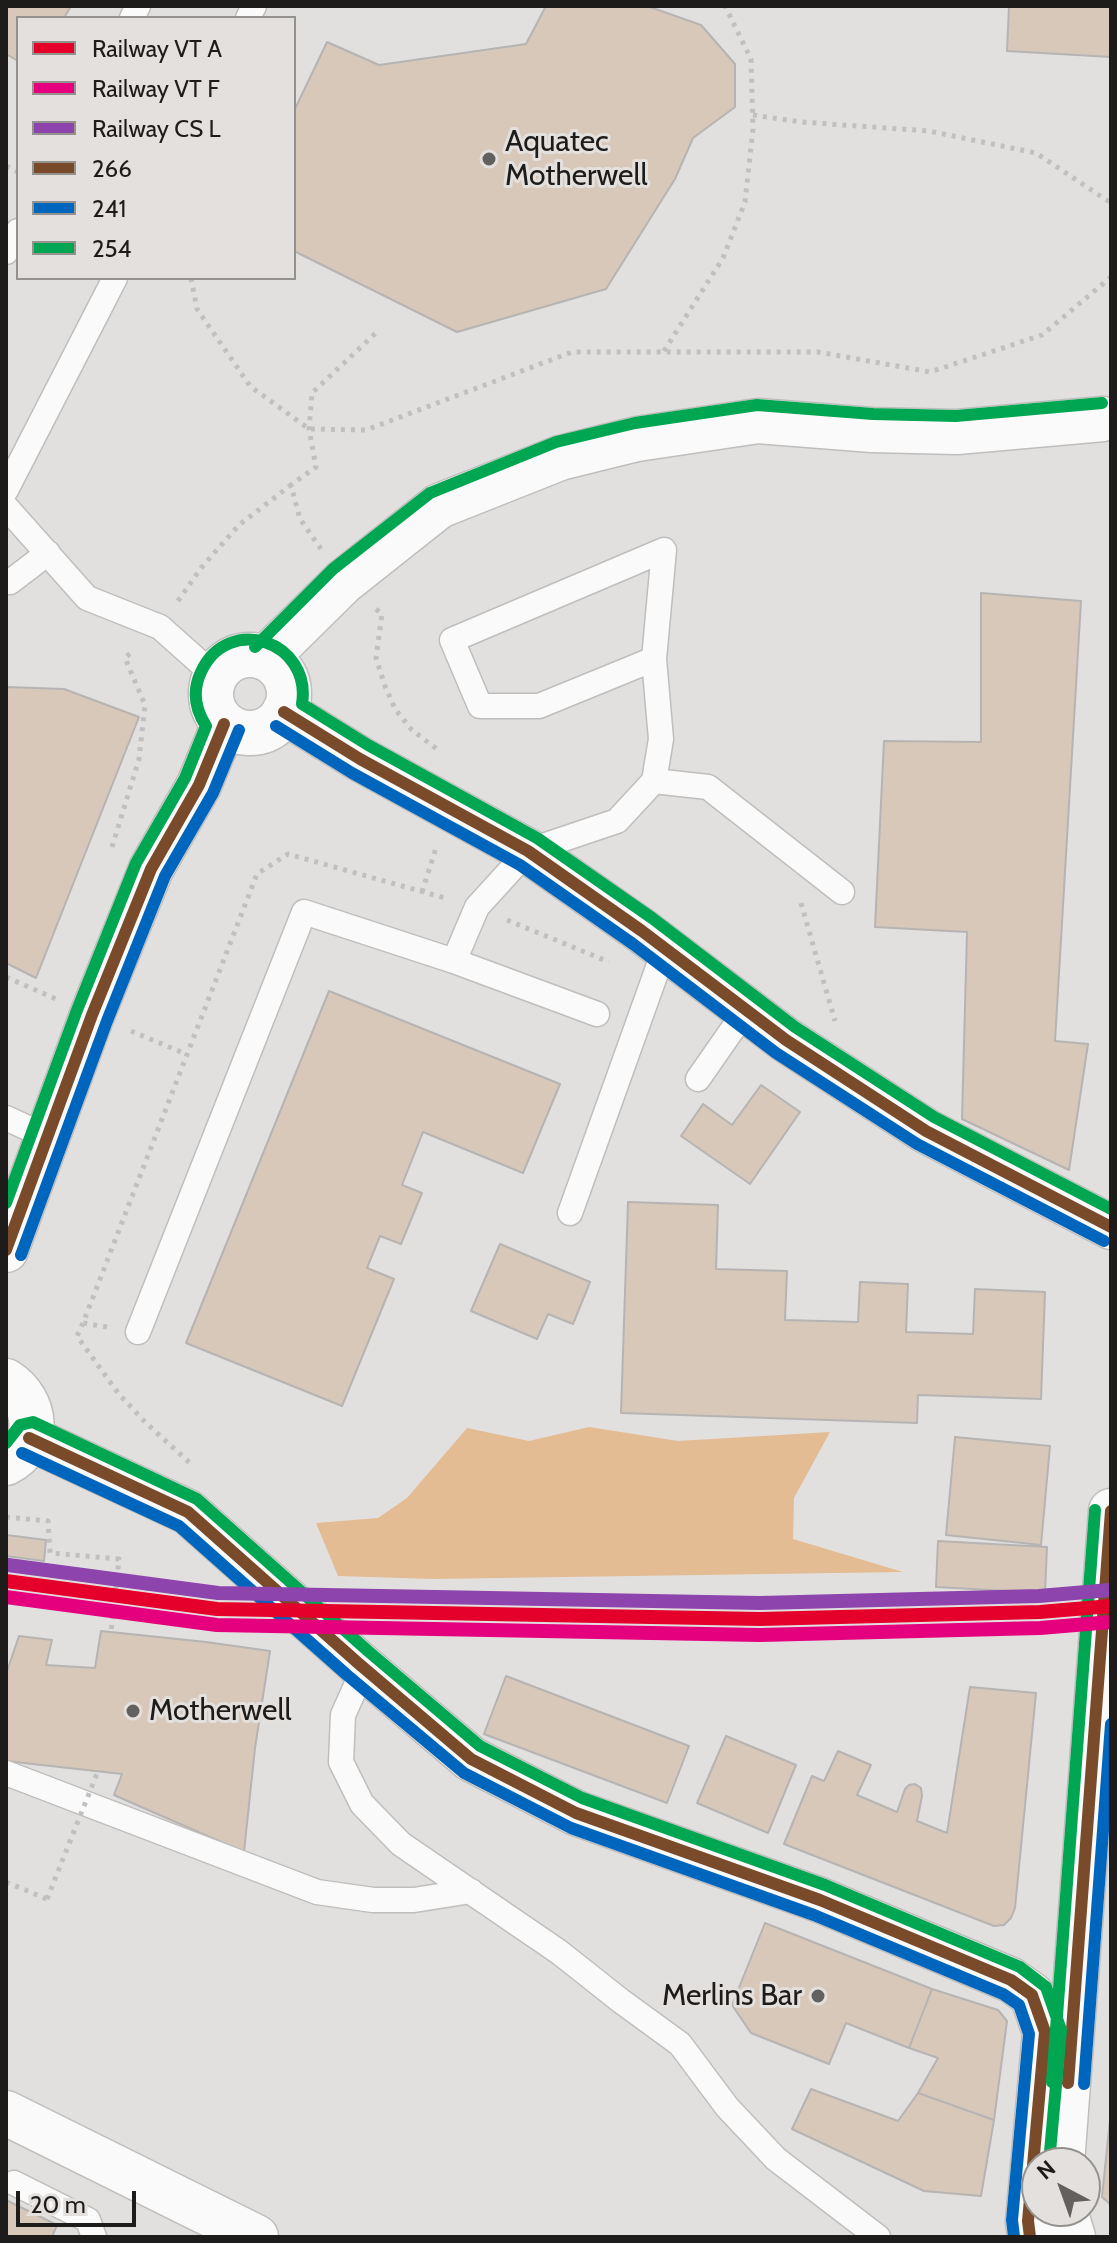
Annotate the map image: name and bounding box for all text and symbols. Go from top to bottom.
legend [16,16,296,280]
text: Railway VT A [92,34,222,63]
text: Railway VT F [92,74,220,103]
text: Railway CS L [92,114,221,143]
place label: Aquatec Motherwell [505,124,648,194]
marker: Aquatec Motherwell [480,150,498,168]
text: 266 [92,154,132,183]
text: 241 [92,194,126,223]
text: 254 [92,234,131,263]
place label: Motherwell [149,1693,292,1729]
marker: Motherwell [124,1702,142,1720]
place label: Merlins Bar [662,1978,802,2014]
marker: Merlins Bar [809,1987,827,2005]
north arrow [1021,2147,1101,2227]
text: N [1032,2155,1061,2185]
scale bar [20,2175,140,2225]
text: 20 m [30,2190,86,2219]

